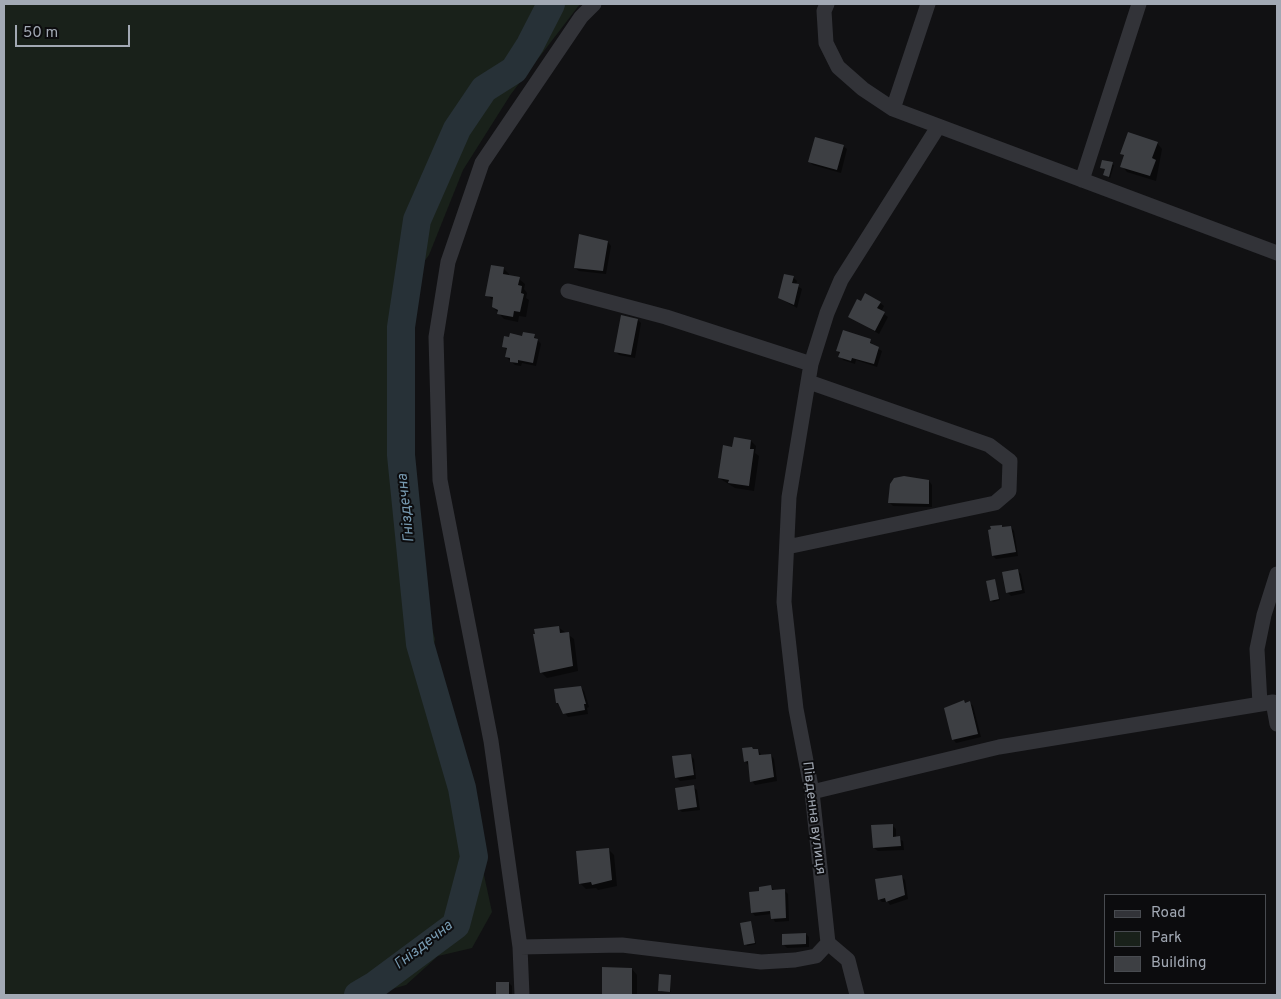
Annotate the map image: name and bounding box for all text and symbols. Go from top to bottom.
scale bar [18,15,132,47]
text: 50 m [23,24,58,43]
water label: Гніздечна [394,473,420,543]
street label: Південна вулиця [798,761,828,875]
legend [1104,894,1266,984]
text: Road [1151,904,1186,923]
water label: Гніздечна [391,918,457,974]
text: Park [1151,929,1182,948]
text: Building [1151,954,1206,973]

